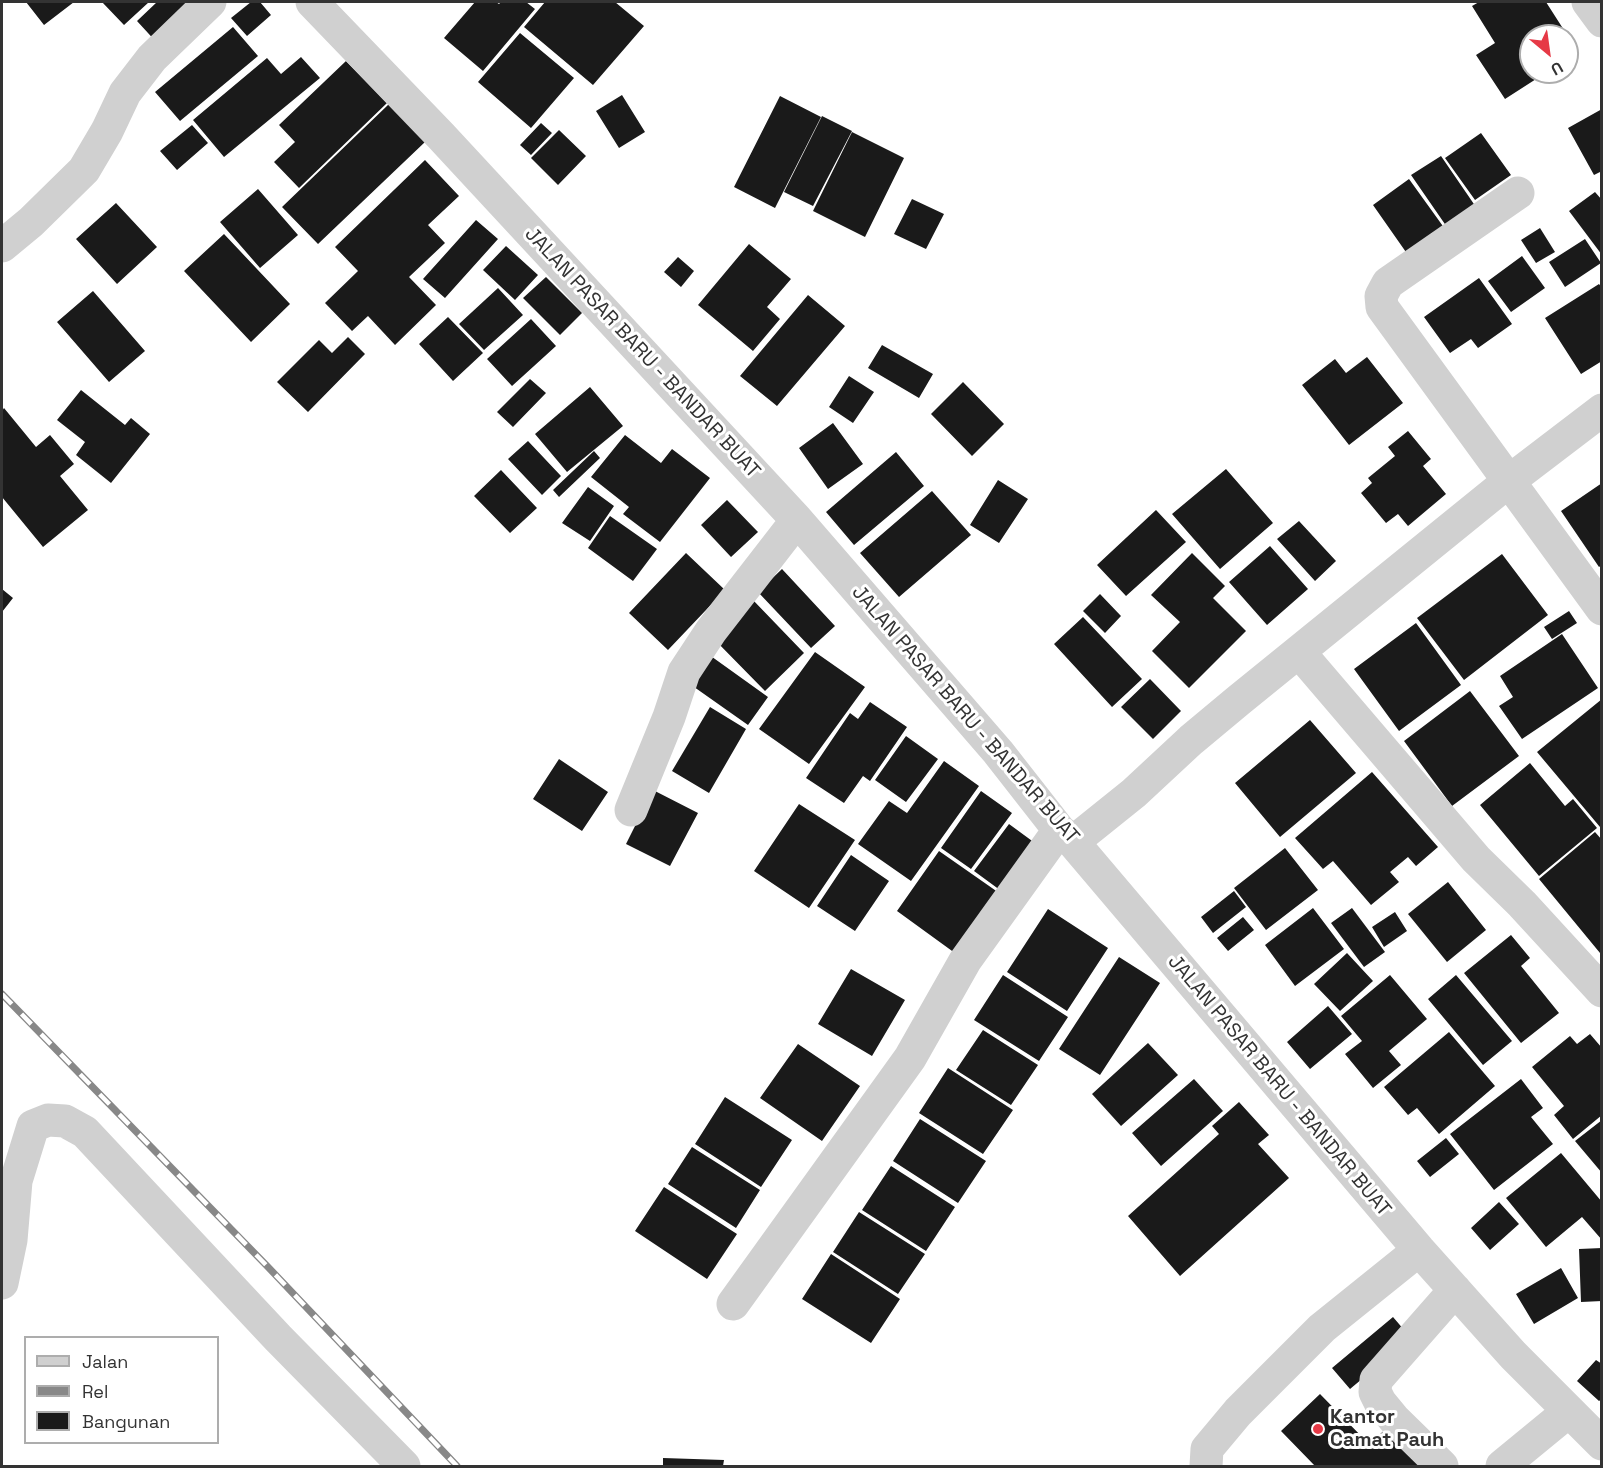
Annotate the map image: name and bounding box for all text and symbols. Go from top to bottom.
north arrow [1519,24,1579,84]
text: U [1547,57,1567,80]
street label: JALAN PASAR BARU - BANDAR BUAT [519,223,765,483]
street label: JALAN PASAR BARU - BANDAR BUAT [846,581,1084,849]
street label: JALAN PASAR BARU - BANDAR BUAT [1162,950,1396,1222]
legend [24,1336,219,1444]
text: Jalan [82,1350,128,1373]
text: Rel [82,1380,108,1403]
place label: Kantor Camat Pauh [1330,1406,1444,1453]
text: Bangunan [82,1410,170,1433]
marker: Kantor Camat Pauh [1311,1422,1325,1436]

